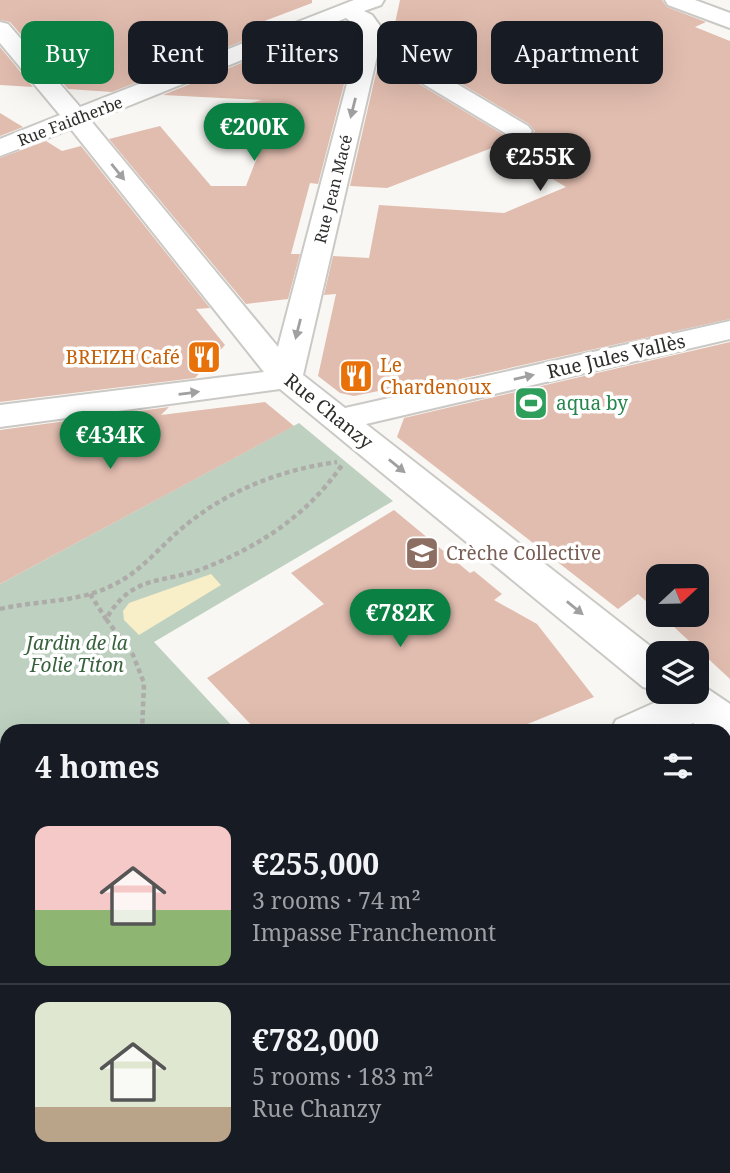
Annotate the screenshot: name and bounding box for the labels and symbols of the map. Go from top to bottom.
street label: Rue Faidherbe [14,91,126,151]
one-way arrow [347,97,358,119]
pin: €200K [205,104,303,163]
street label: Rue Jean Macé [309,132,357,246]
pin: €255K [491,134,589,193]
one-way arrow [110,163,125,180]
one-way arrow [292,318,303,340]
street label: Rue Jules Vallès [544,327,688,385]
restaurant icon: BREIZH Café [185,338,223,376]
place label: BREIZH Café [66,344,180,370]
place label: Le Chardenoux [380,352,491,400]
restaurant icon: Le Chardenoux [337,357,375,395]
street label: Rue Chanzy [279,367,379,455]
one-way arrow [513,371,535,382]
sports icon: aqua by [512,384,550,422]
one-way arrow [179,387,201,398]
place label: aqua by [556,390,628,416]
pin: €434K [61,412,159,471]
one-way arrow [387,459,405,474]
school or university icon: Crèche Collective [403,534,441,572]
place label: Crèche Collective [446,540,601,566]
north arrow [646,564,709,626]
pin: €782K [351,590,449,649]
one-way arrow [565,601,583,616]
park label: Jardin de la Folie Titon [23,630,128,678]

